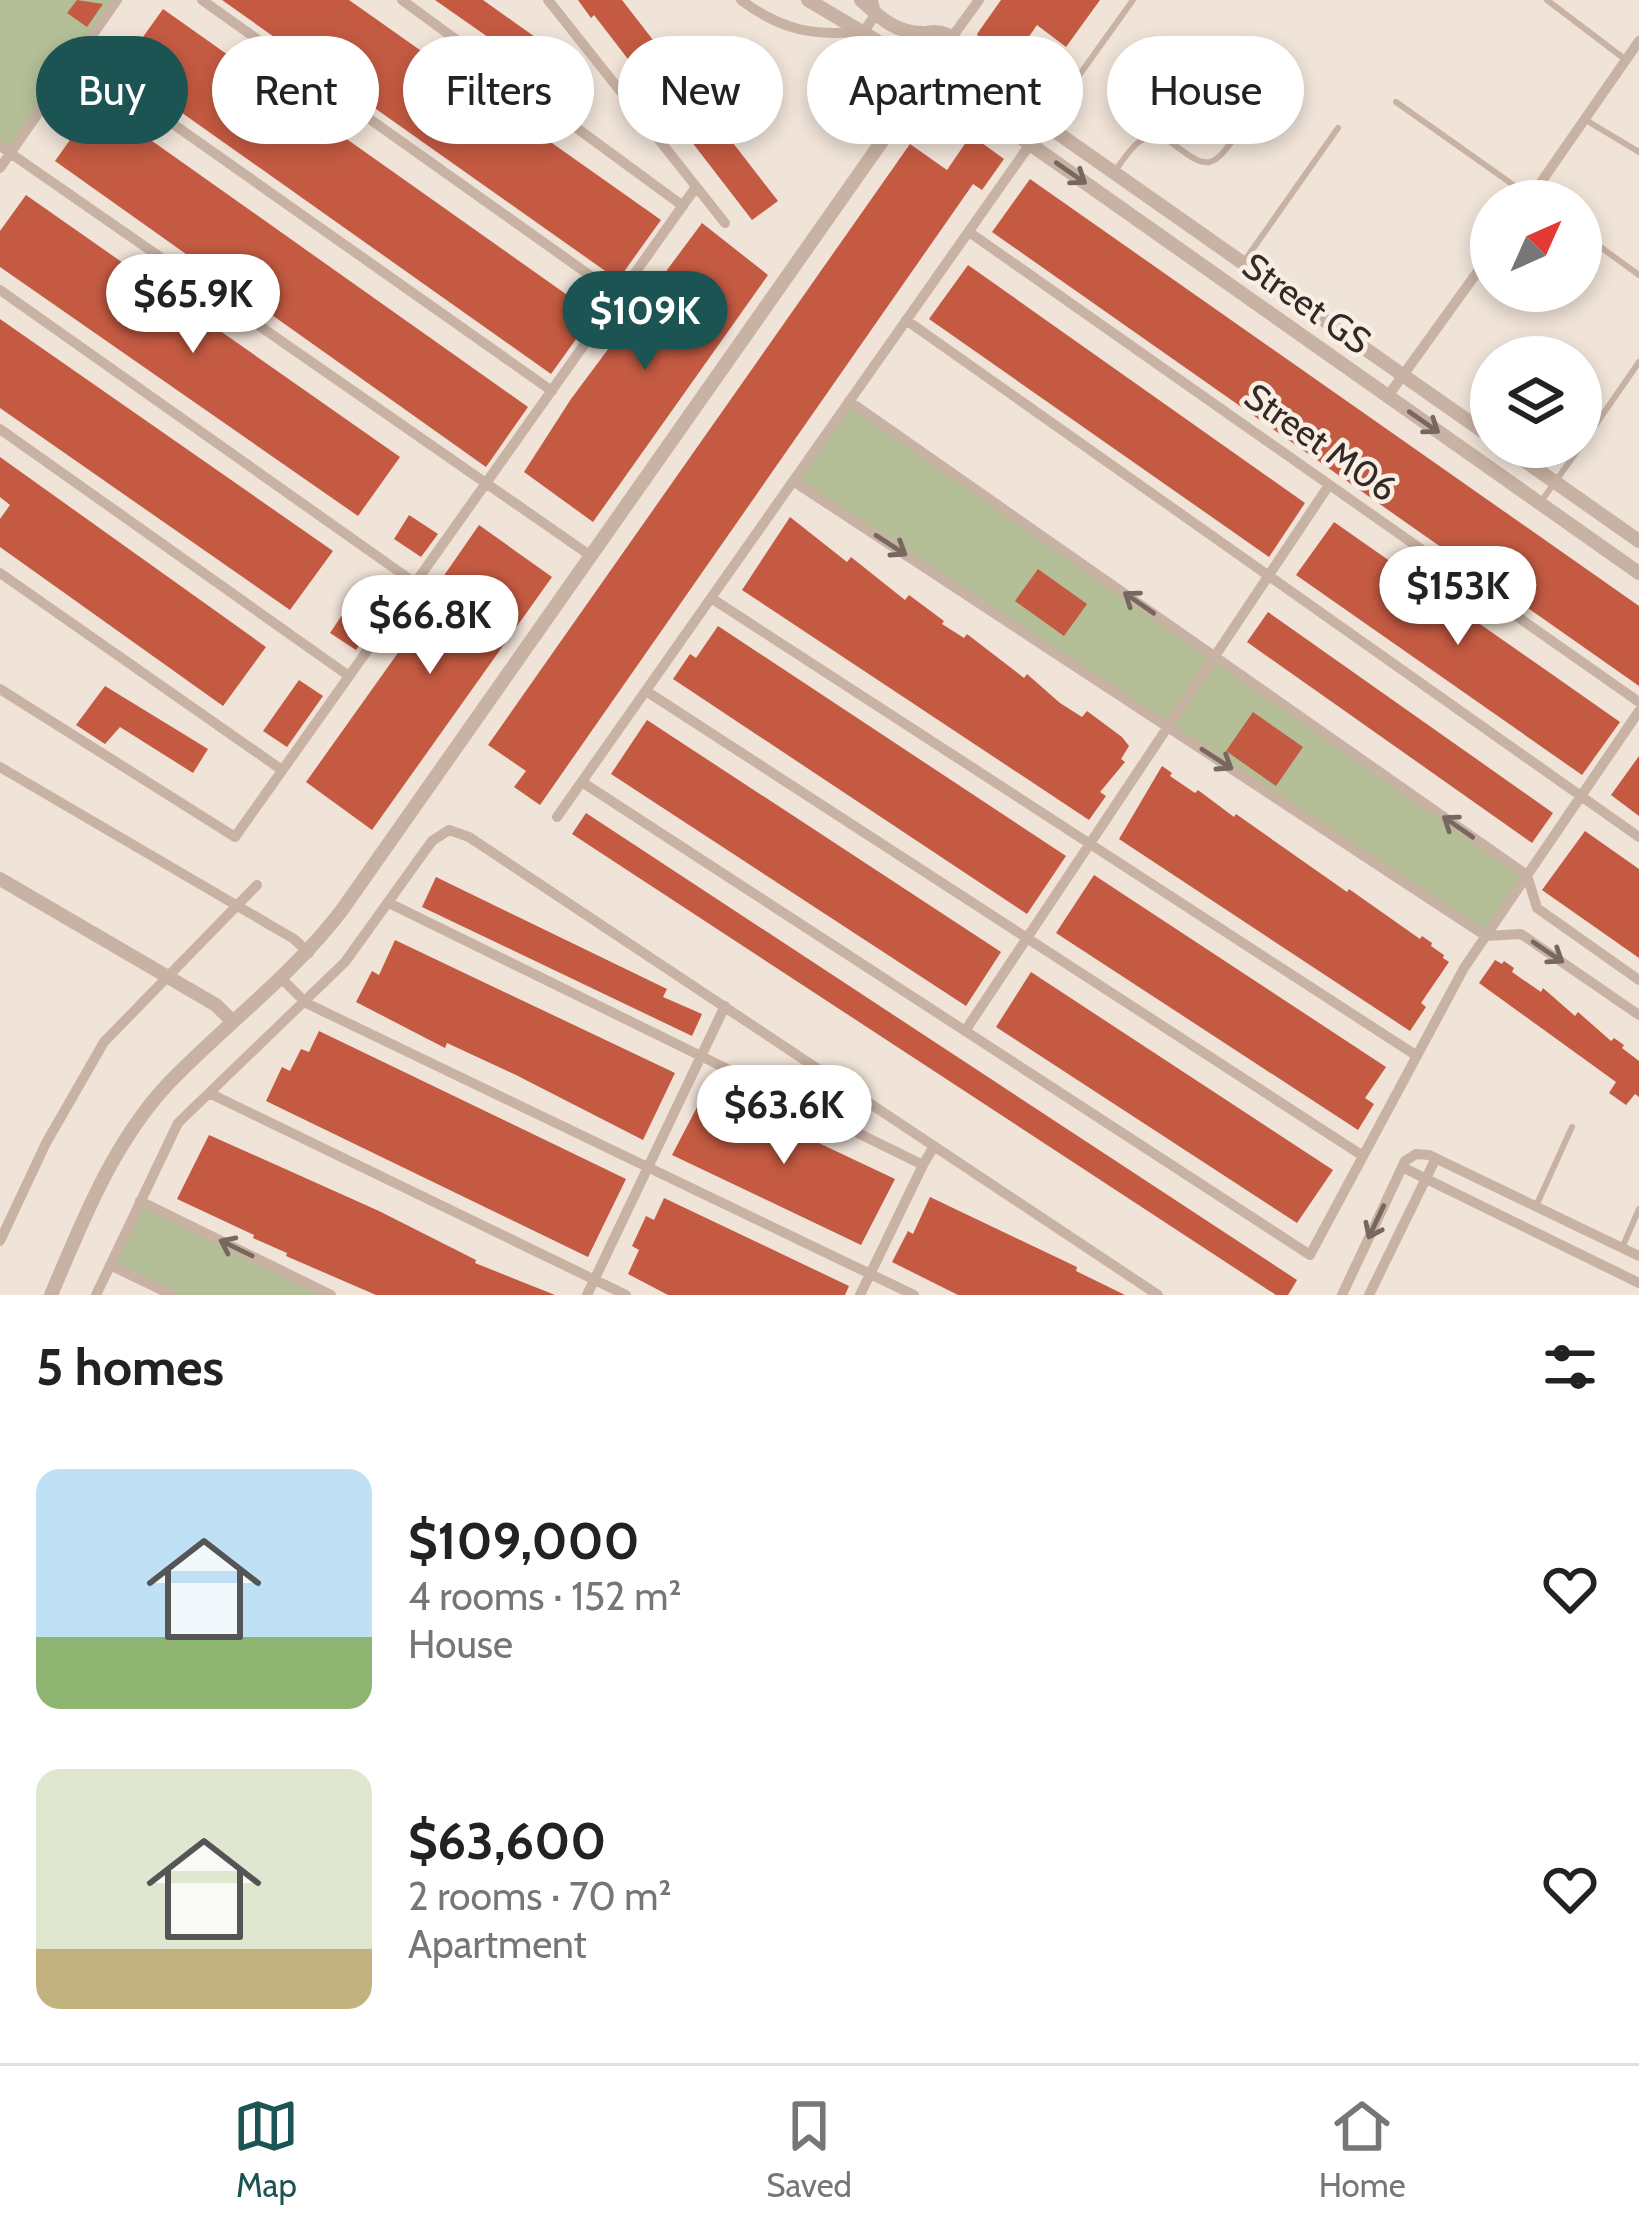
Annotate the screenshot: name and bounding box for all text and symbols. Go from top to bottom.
chip: Buy [36,36,188,144]
chip: Rent [212,36,379,144]
chip: Filters [403,36,594,144]
chip: New [618,36,783,144]
chip: Apartment [807,36,1083,144]
chip: House [1107,36,1304,144]
one-way arrow [1054,160,1087,185]
north arrow [1470,180,1602,312]
map controls [1470,180,1602,468]
street label: Street GS [1235,243,1379,363]
pin: $65.9K [95,254,291,356]
text: $65.9K [133,269,253,317]
pin: $109K [561,271,729,373]
text: $109K [590,286,700,334]
button: layers [1470,336,1602,468]
street label: Street M06 [1237,374,1405,510]
one-way arrow [1407,409,1440,434]
one-way arrow [874,532,908,557]
pin: $153K [1374,546,1542,648]
text: $153K [1406,561,1510,609]
pin: $66.8K [332,575,528,677]
text: $66.8K [368,590,492,638]
one-way arrow [1122,591,1156,616]
one-way arrow [1199,747,1233,772]
one-way arrow [1442,815,1475,840]
one-way arrow [1531,939,1564,964]
pin: $63.6K [686,1065,882,1167]
text: $63.6K [724,1080,844,1128]
one-way arrow [1364,1203,1386,1239]
one-way arrow [218,1236,254,1258]
icon: filters [1537,1334,1603,1400]
text: 5 homes [36,1336,224,1398]
text: $109,000 [408,1510,640,1572]
icon: home [132,1517,276,1661]
icon: heart [1537,1556,1603,1622]
text: 4 rooms · 152 m² [408,1572,681,1620]
text: House [408,1620,513,1668]
text: $63,600 [408,1810,606,1872]
icon: home [132,1817,276,1961]
icon: heart [1537,1856,1603,1922]
text: 2 rooms · 70 m² [408,1872,672,1920]
text: Apartment [408,1920,587,1968]
tab: Map [233,2093,299,2205]
tab: Saved [766,2093,852,2205]
tab: Home [1319,2093,1406,2205]

